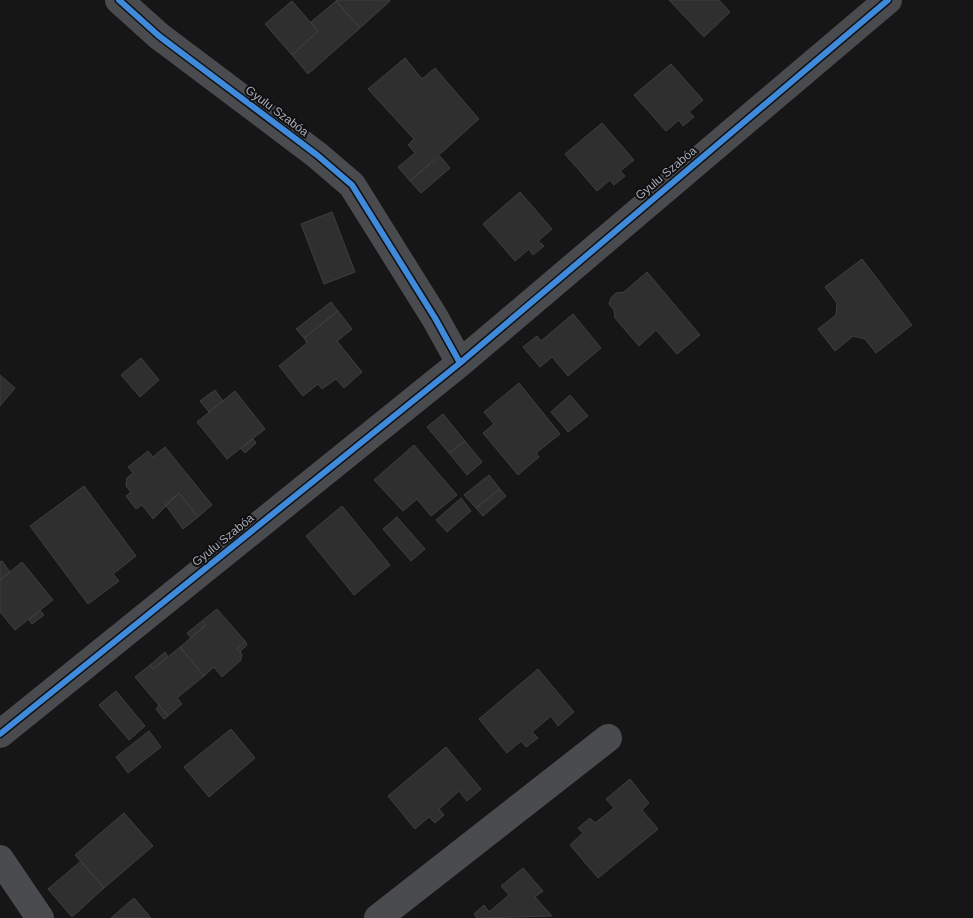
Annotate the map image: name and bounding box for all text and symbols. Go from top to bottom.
street label: Gyulu Szabóa [243,83,312,139]
street label: Gyulu Szabóa [633,143,700,203]
street label: Gyulu Szabóa [189,511,257,569]

